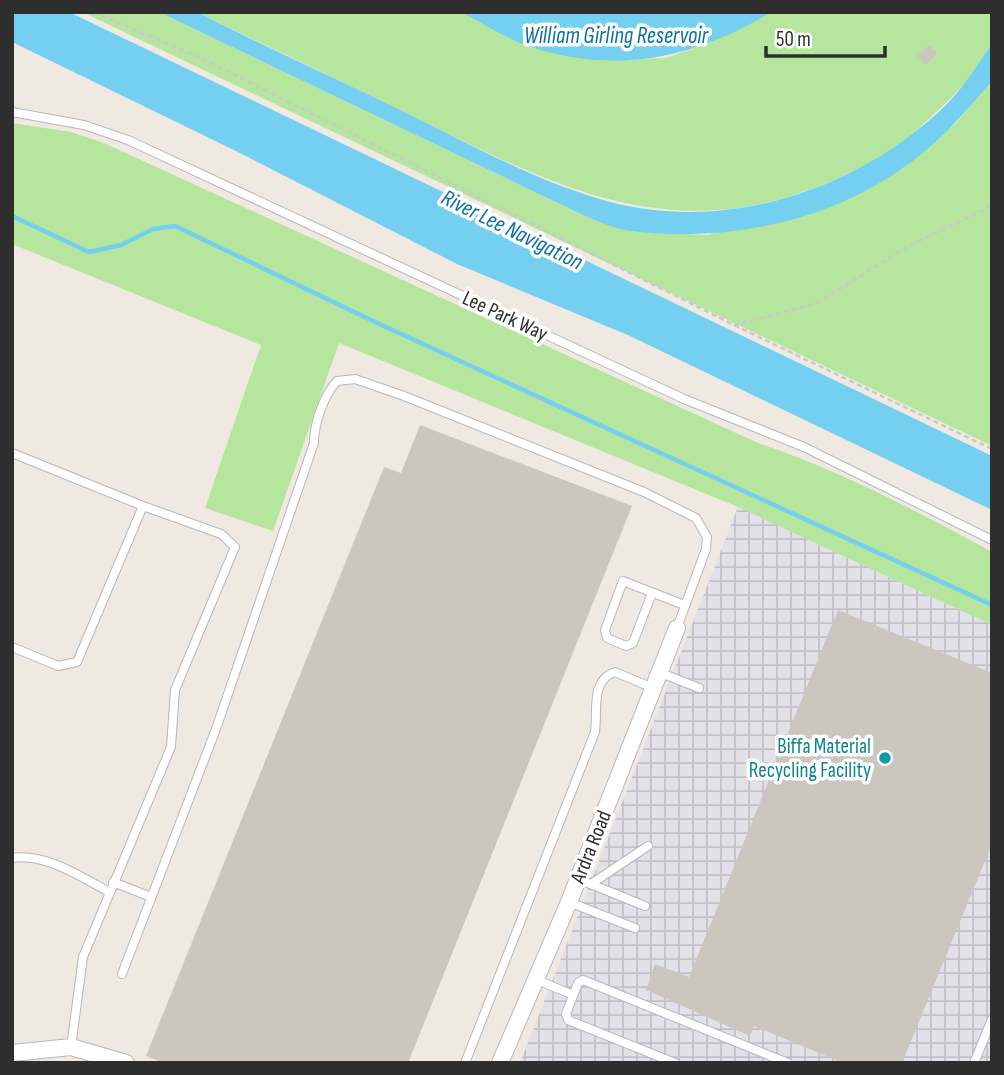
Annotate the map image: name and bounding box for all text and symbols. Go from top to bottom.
scale bar [766,14,885,58]
water label: William Girling Reservoir [524,22,710,50]
text: 50 m [776,27,811,52]
water label: River Lee Navigation [437,184,588,277]
street label: Lee Park Way [458,285,552,347]
place label: Biffa Material Recycling Facility [749,734,871,783]
marker: Biffa Material Recycling Facility [877,750,893,766]
street label: Ardra Road [565,807,617,888]

